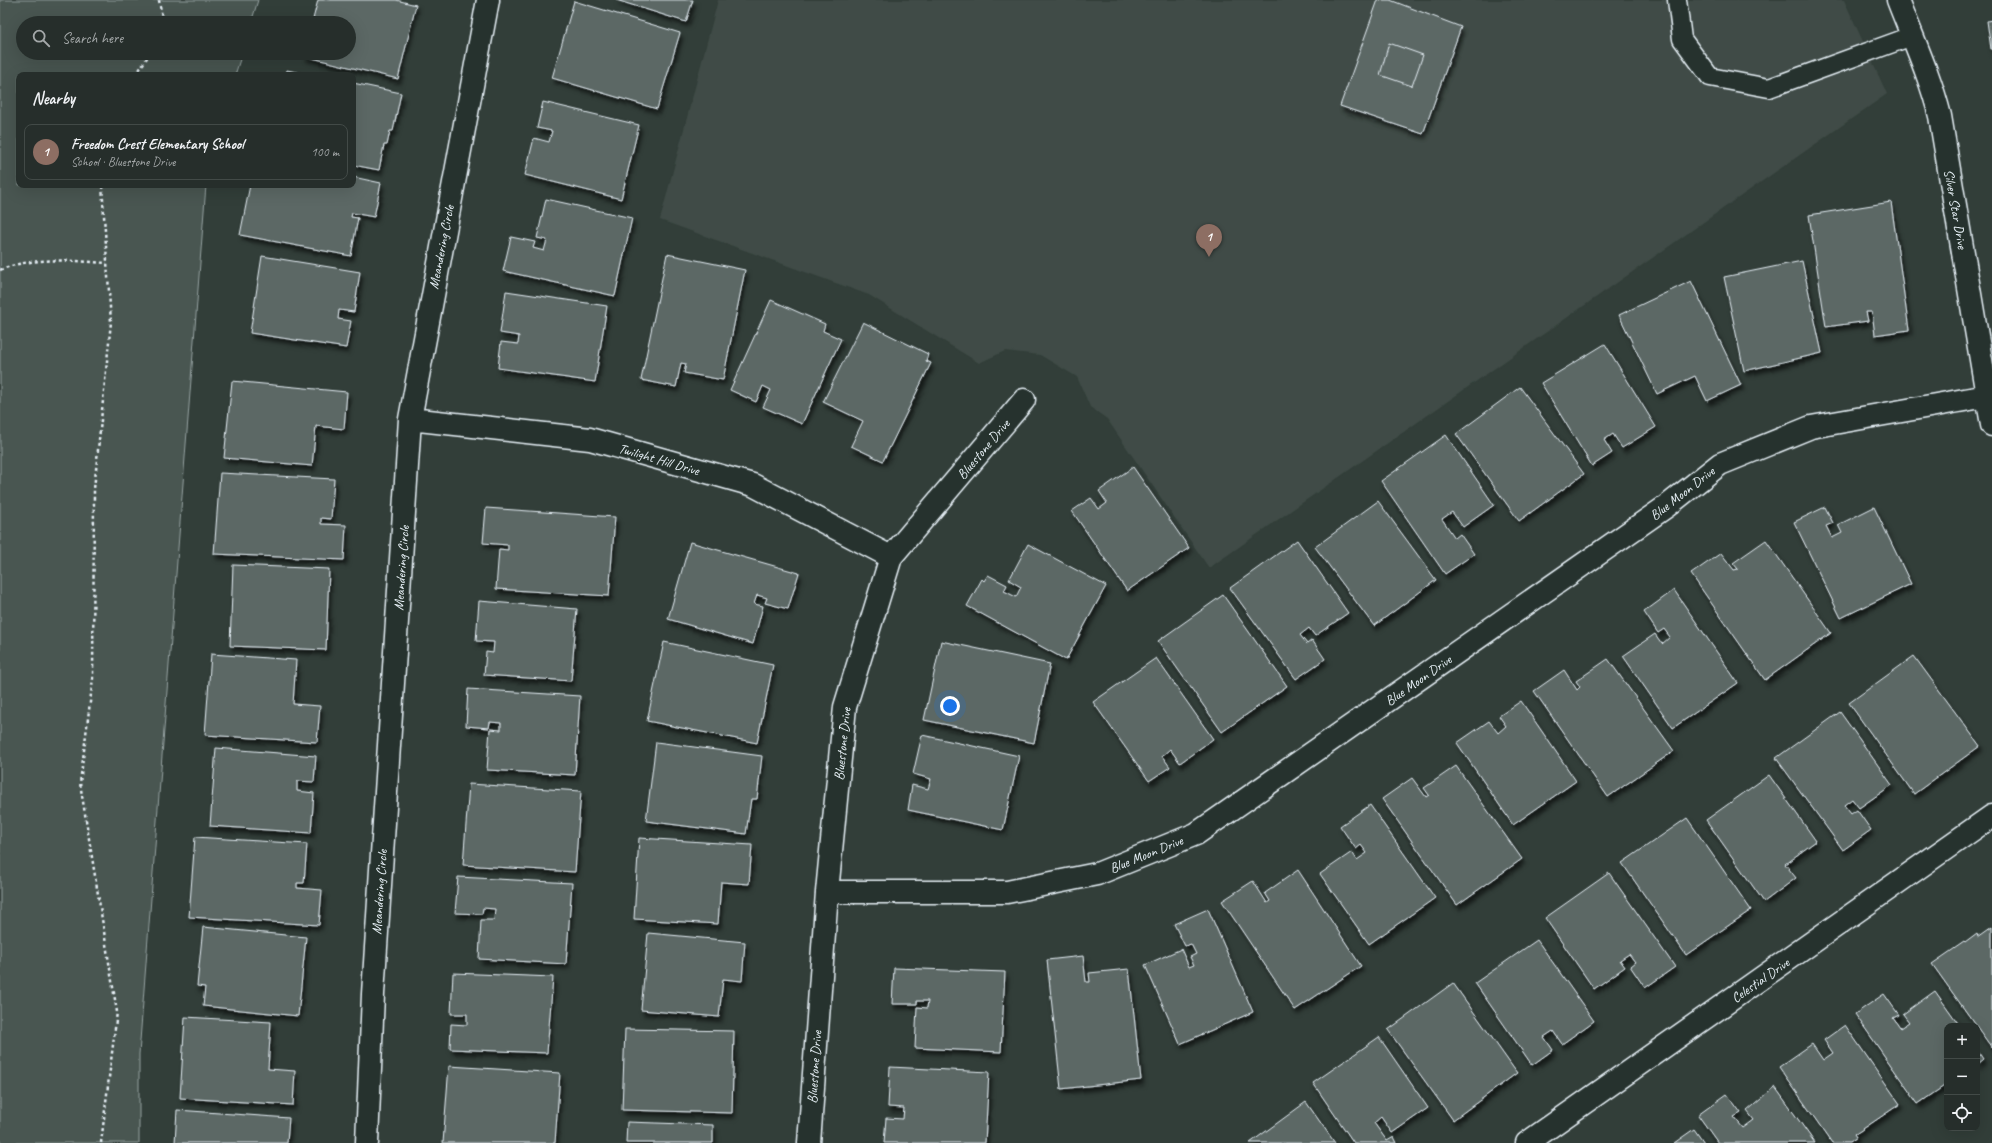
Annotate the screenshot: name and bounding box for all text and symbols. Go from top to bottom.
search box [16,16,356,60]
icon: search [30,27,52,49]
text: Search here [62,29,123,48]
text: Nearby [32,88,75,109]
text: Freedom Crest Elementary School [71,135,244,154]
text: 1 [43,144,49,160]
text: 100 m [311,144,339,160]
text: School · Bluestone Drive [71,154,176,170]
street label: Silver Star Drive [1940,168,1971,252]
street label: Meandering Circle [425,202,458,290]
pin: 1 [1196,224,1222,257]
street label: Bluestone Drive [953,415,1014,483]
street label: Twilight Hill Drive [617,440,703,479]
street label: Blue Moon Drive [1647,462,1719,524]
street label: Meandering Circle [390,524,413,611]
street label: Blue Moon Drive [1382,650,1456,710]
your location [940,696,960,716]
street label: Bluestone Drive [830,705,855,781]
street label: Blue Moon Drive [1107,832,1187,877]
street label: Meandering Circle [368,848,391,935]
street label: Celestial Drive [1728,953,1794,1007]
map controls [1944,1023,1980,1131]
button: + [1944,1023,1980,1059]
street label: Bluestone Drive [803,1029,826,1104]
button: − [1944,1059,1980,1095]
button: locate [1944,1095,1980,1131]

